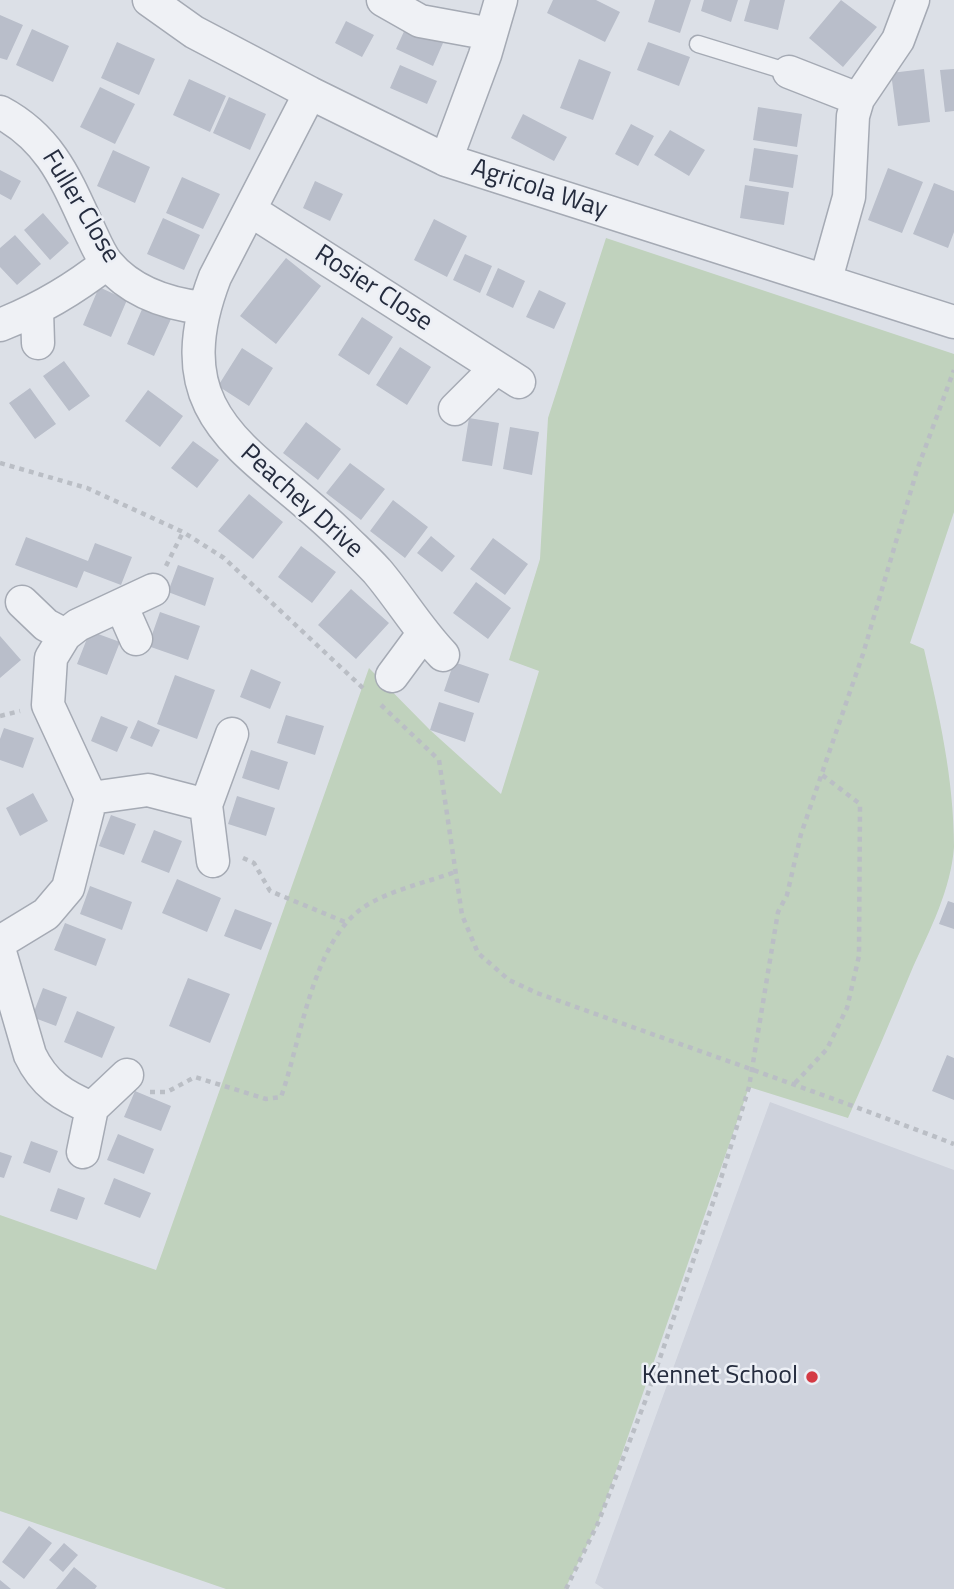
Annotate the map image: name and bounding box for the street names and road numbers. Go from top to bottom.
street label: Fuller Close [34,145,126,269]
street label: Agricola Way [467,153,611,227]
street label: Rosier Close [308,239,438,339]
street label: Peachey Drive [233,439,369,565]

